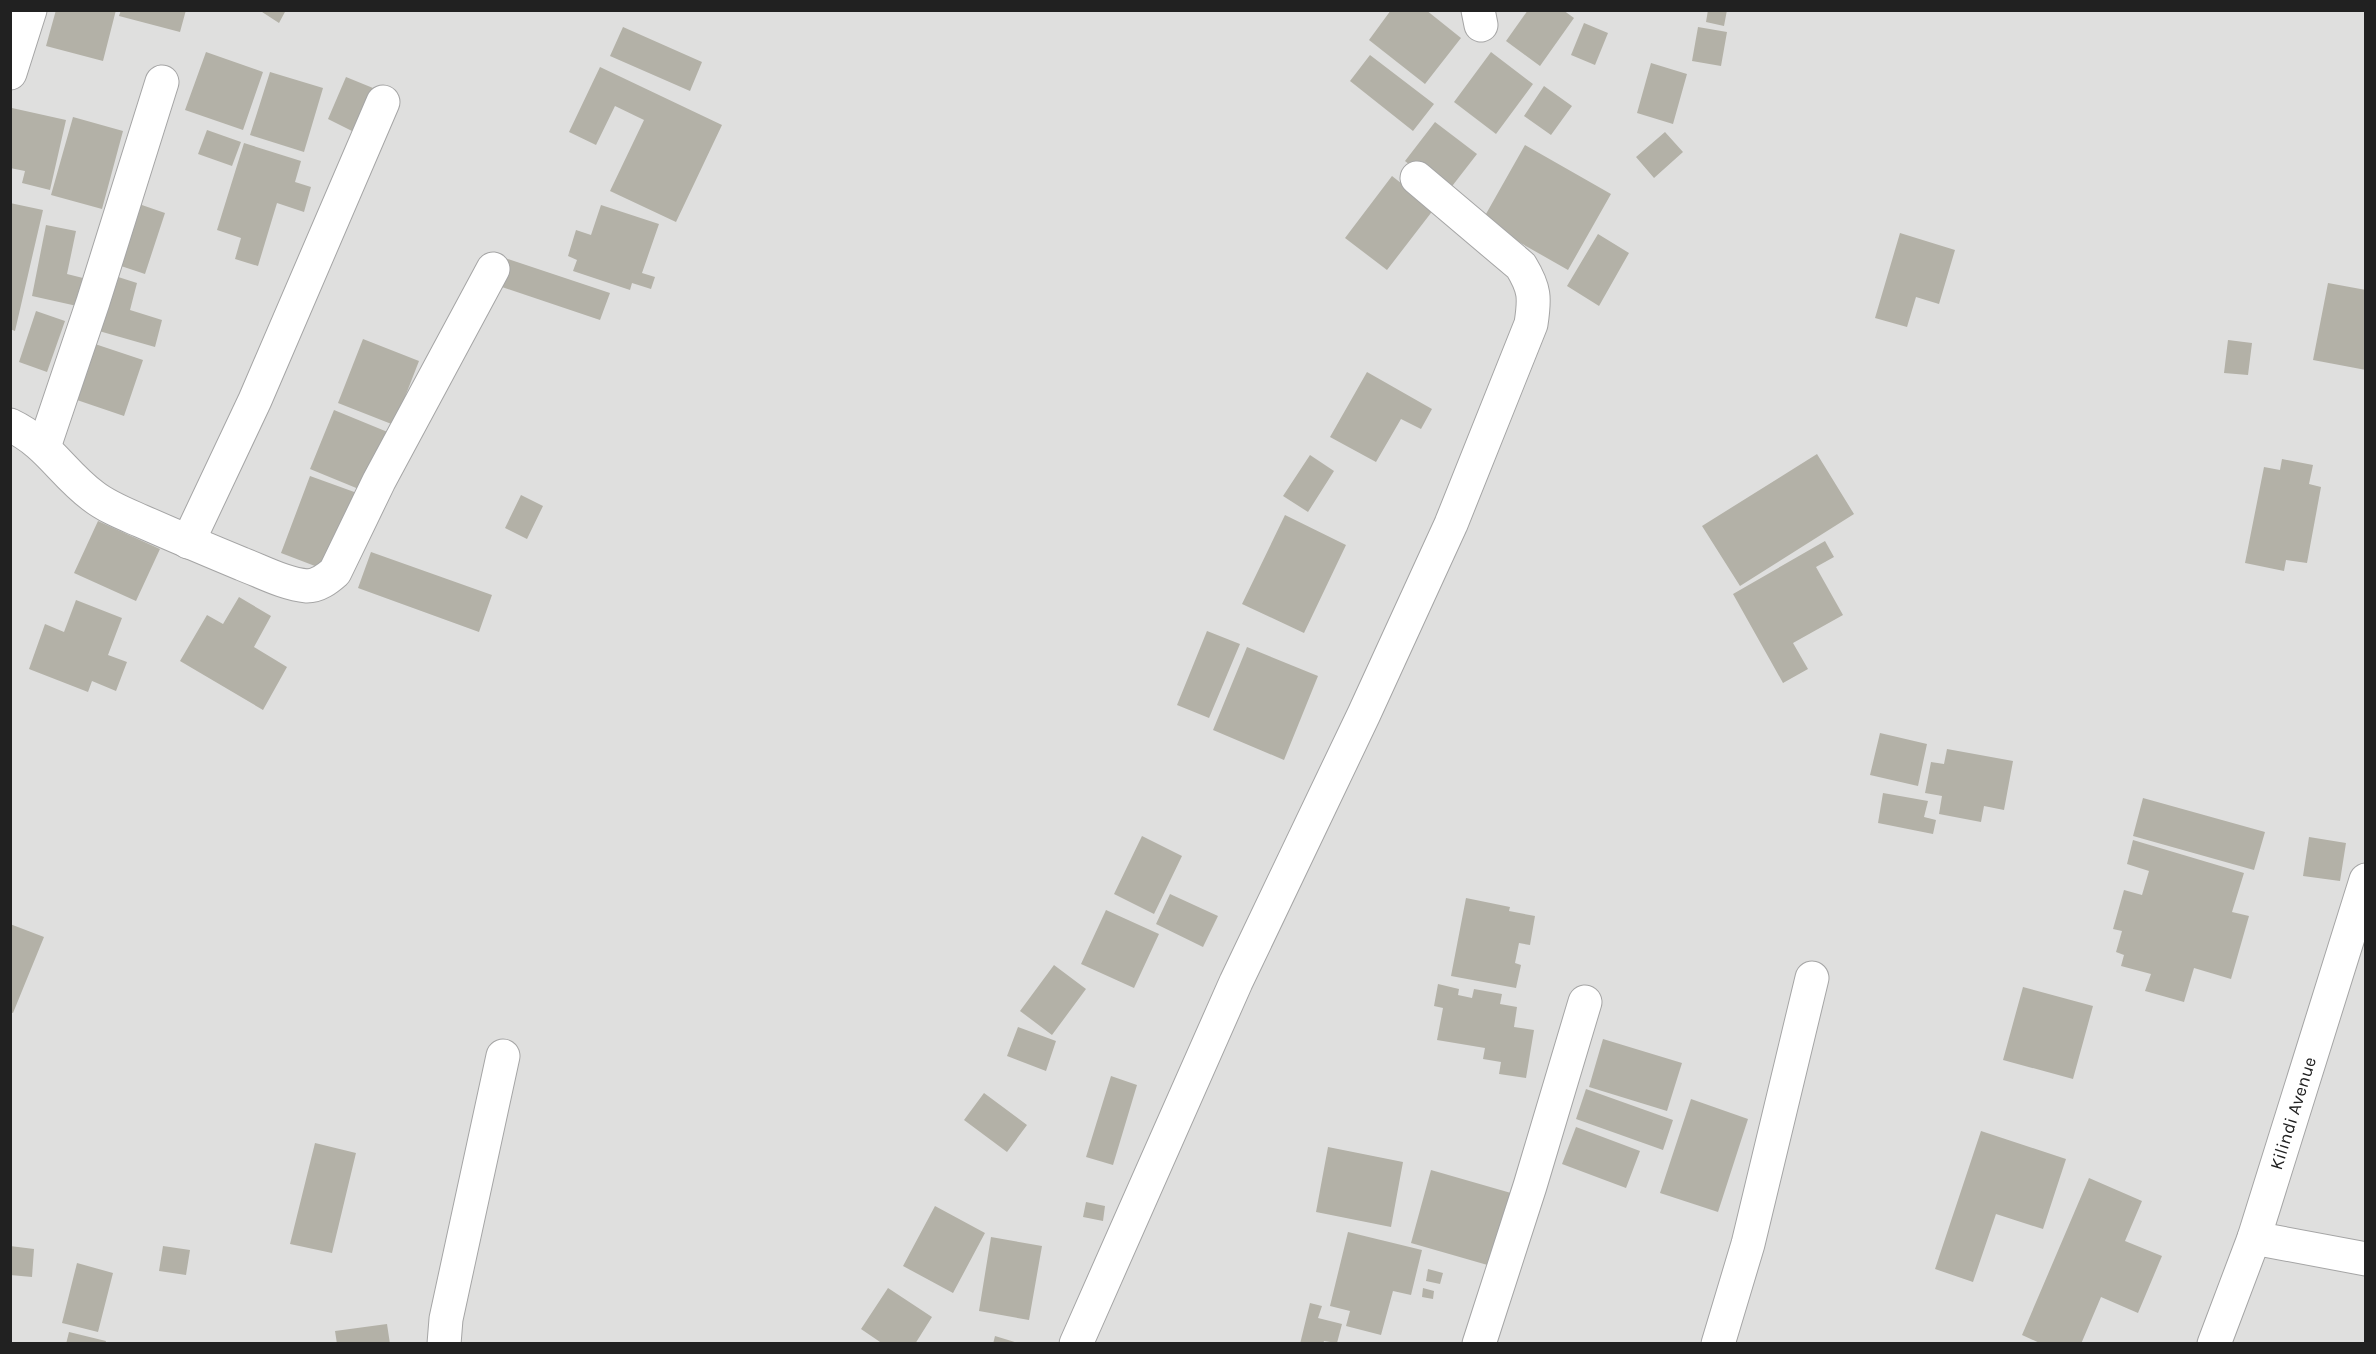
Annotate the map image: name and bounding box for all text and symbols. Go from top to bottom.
street label: Kilindi Avenue [2265,1054,2321,1172]

